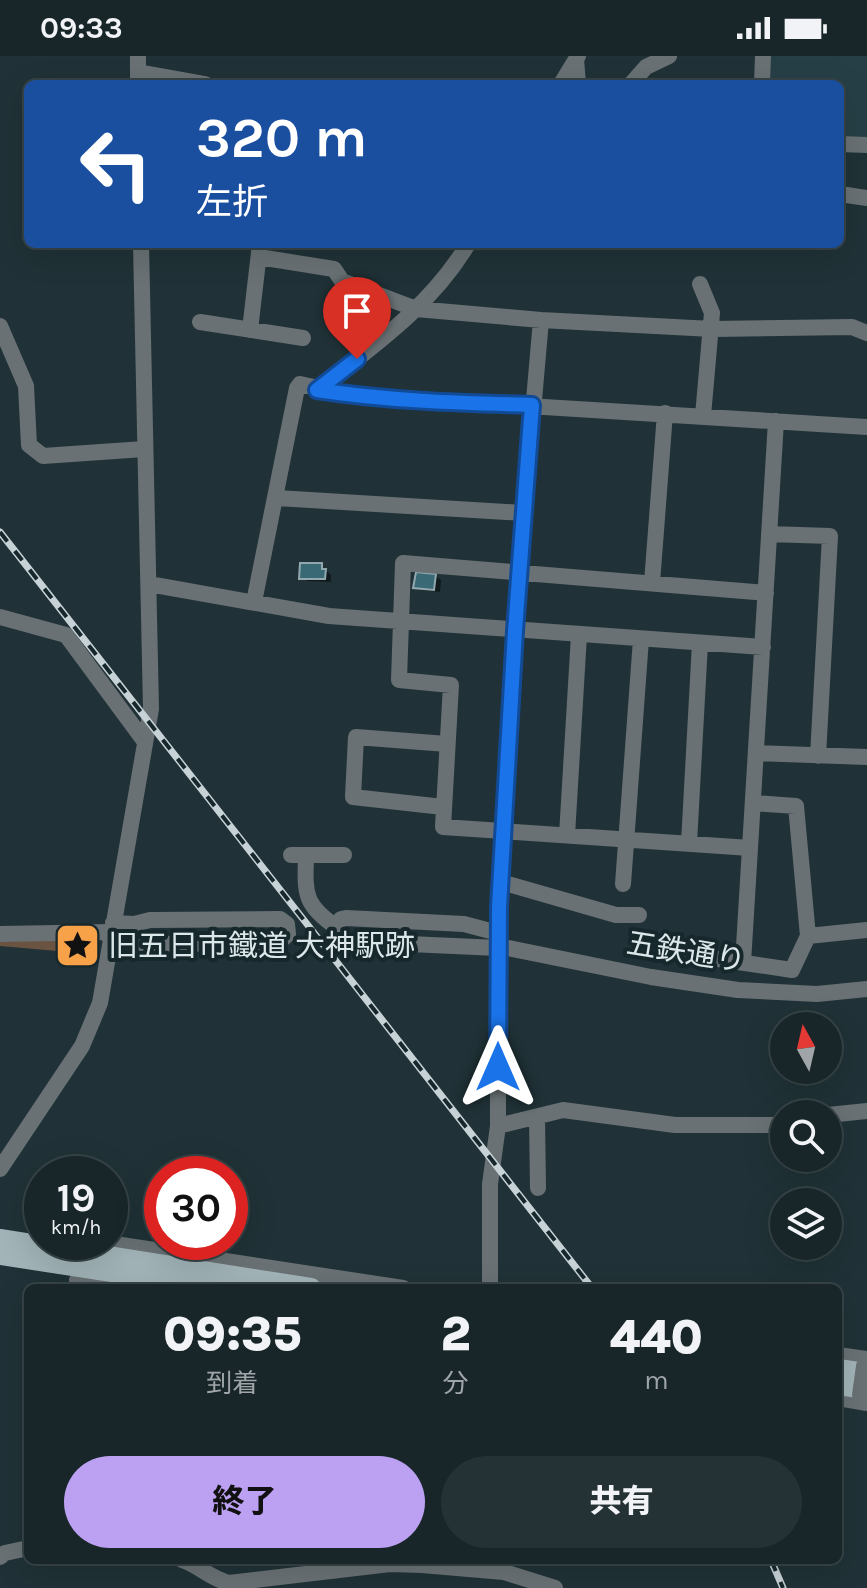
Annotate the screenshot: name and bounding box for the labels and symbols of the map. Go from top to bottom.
pin [323,277,391,359]
place icon: 旧五日市鐵道 大神駅跡 [53,922,101,970]
street label: 五鉄通り [624,925,748,979]
place label: 旧五日市鐵道 大神駅跡 [108,928,415,964]
north arrow [770,1012,842,1084]
position arrow [456,1025,540,1109]
speed limit sign: 30 [144,1156,248,1260]

